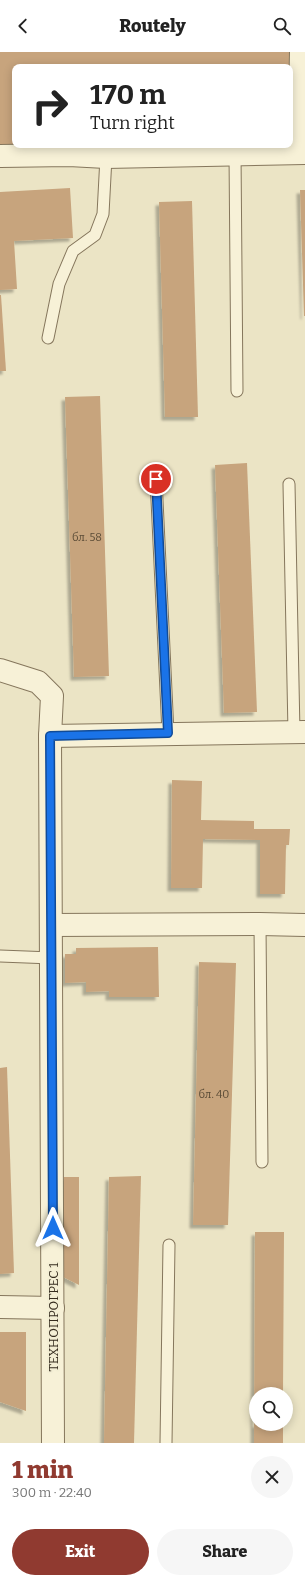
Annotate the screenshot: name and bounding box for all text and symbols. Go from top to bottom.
icon: back [12,15,34,37]
text: Routely [119,15,186,37]
icon: search [271,15,293,37]
text: 170 m [90,78,166,111]
icon: right [24,80,76,132]
text: Turn right [90,112,175,134]
pin [139,462,173,496]
icon: arrive [145,468,167,490]
house number: бл. 58 [72,531,102,544]
house number: бл. 40 [199,1088,229,1101]
position arrow [32,1207,74,1249]
street label: ТЕХНОПРОГРЕС 1 [46,1262,61,1372]
map controls [249,1387,293,1431]
button: search [249,1387,293,1431]
text: 1 min [12,1456,73,1484]
button: close [251,1456,293,1498]
text: 300 m · 22:40 [12,1485,92,1500]
button: Exit [12,1529,149,1575]
button: Share [157,1529,293,1575]

